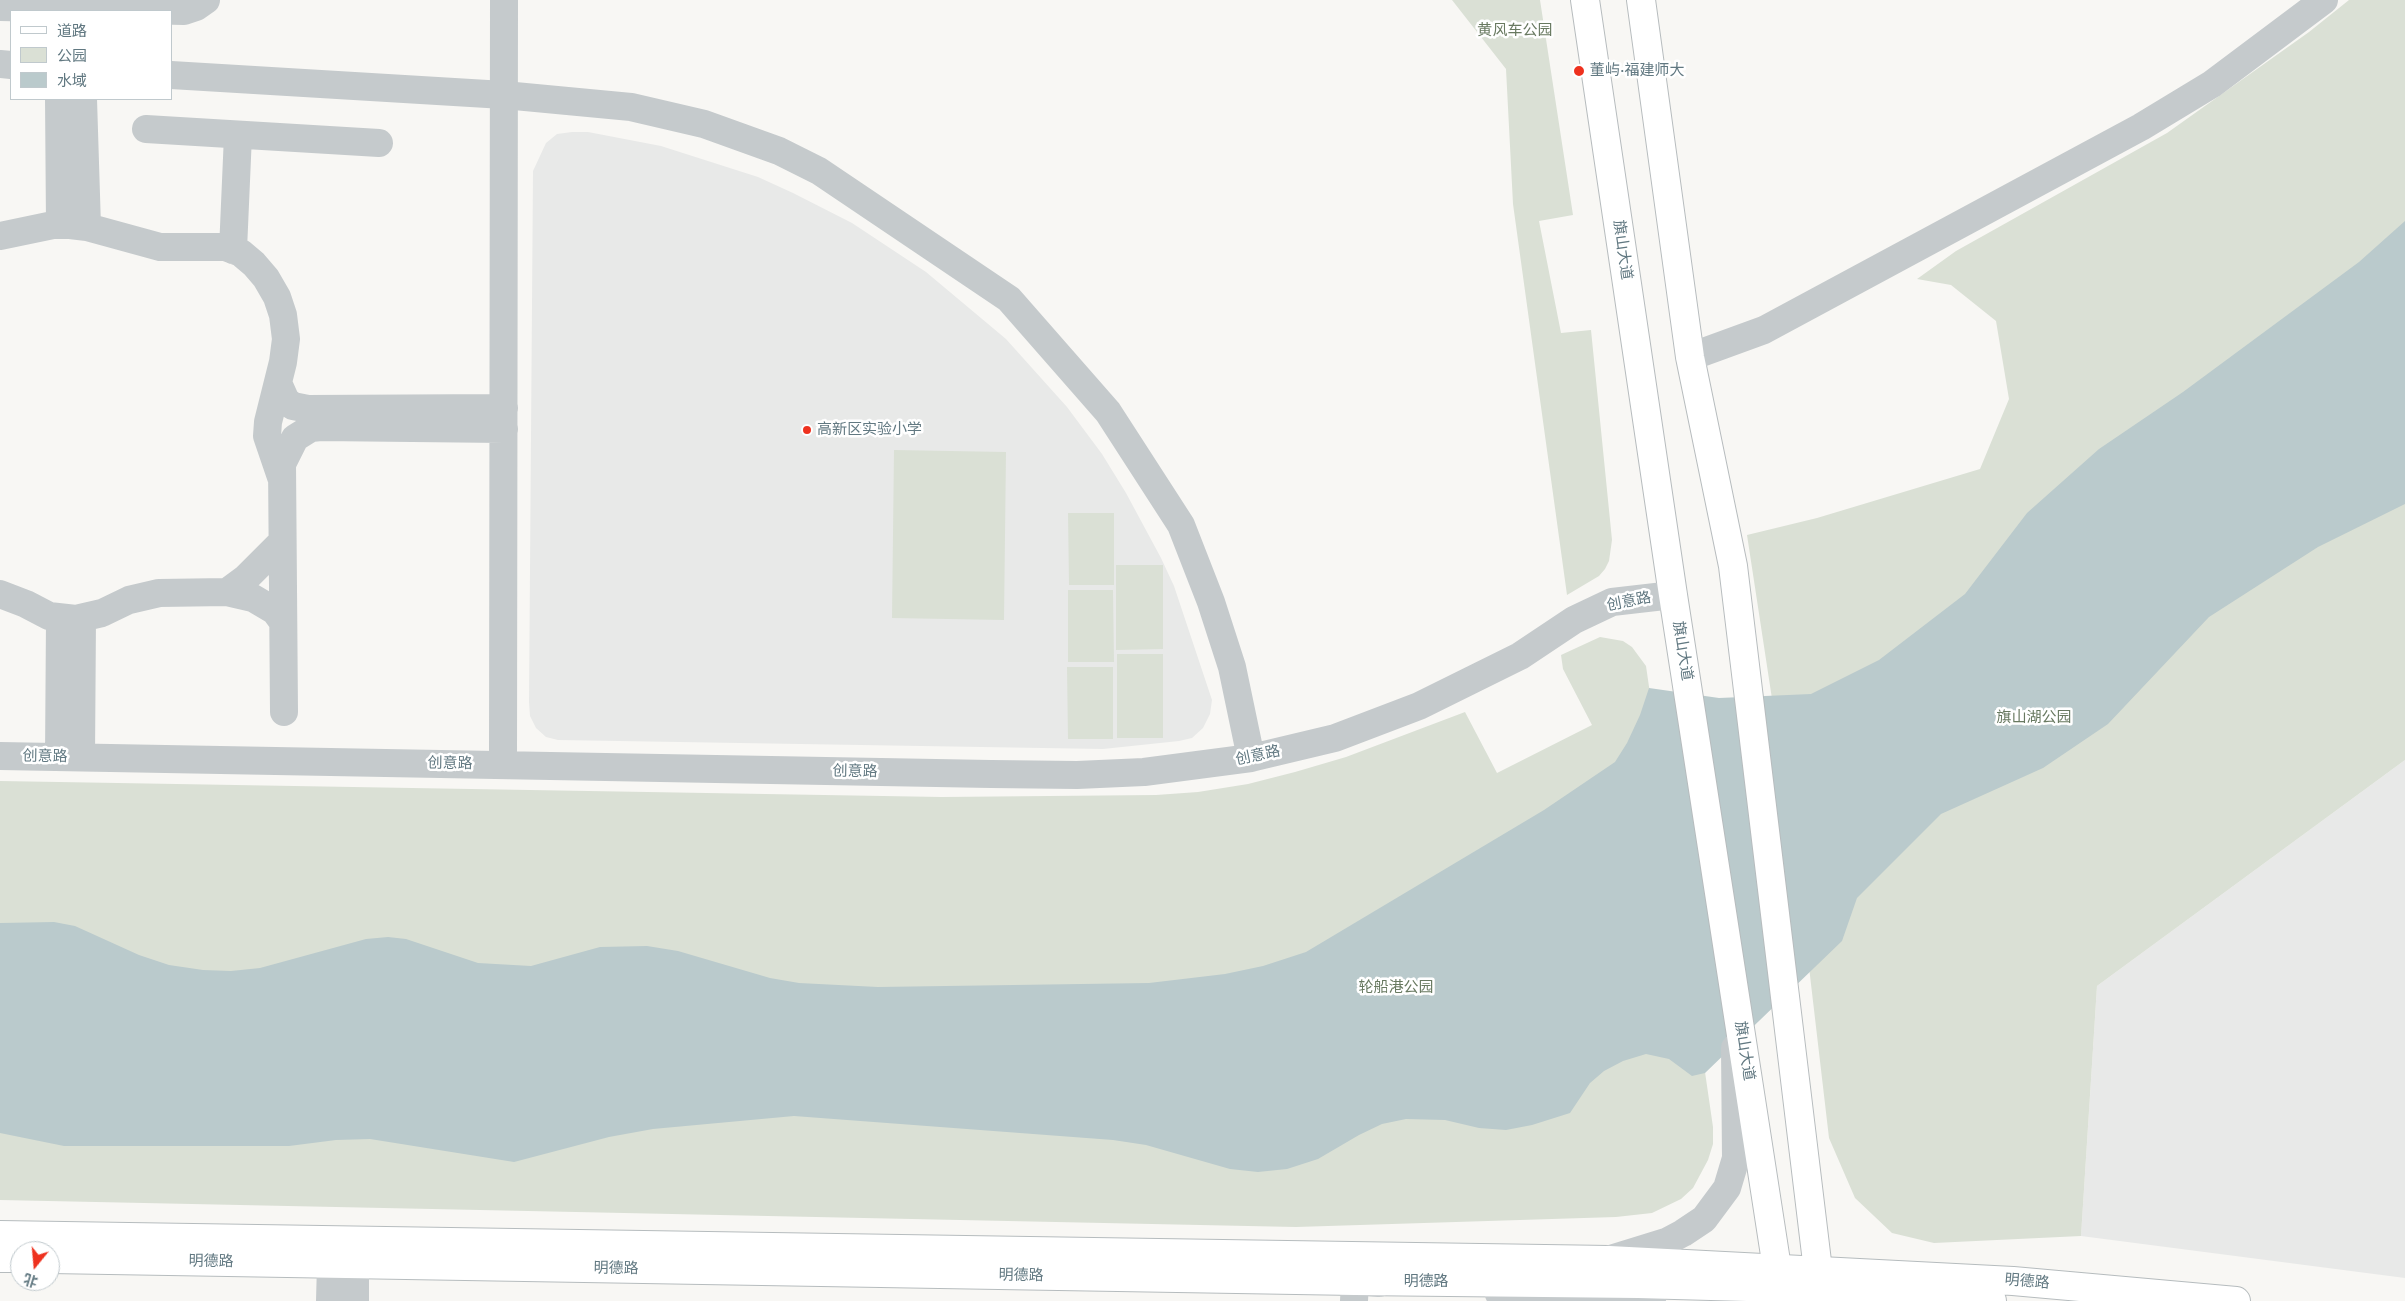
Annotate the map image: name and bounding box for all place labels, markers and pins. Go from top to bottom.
place label: 董屿·福建师大 [1590,62,1685,80]
marker: 董屿·福建师大 [1572,64,1586,78]
place label: 高新区实验小学 [817,421,922,439]
marker: 高新区实验小学 [801,424,813,436]

